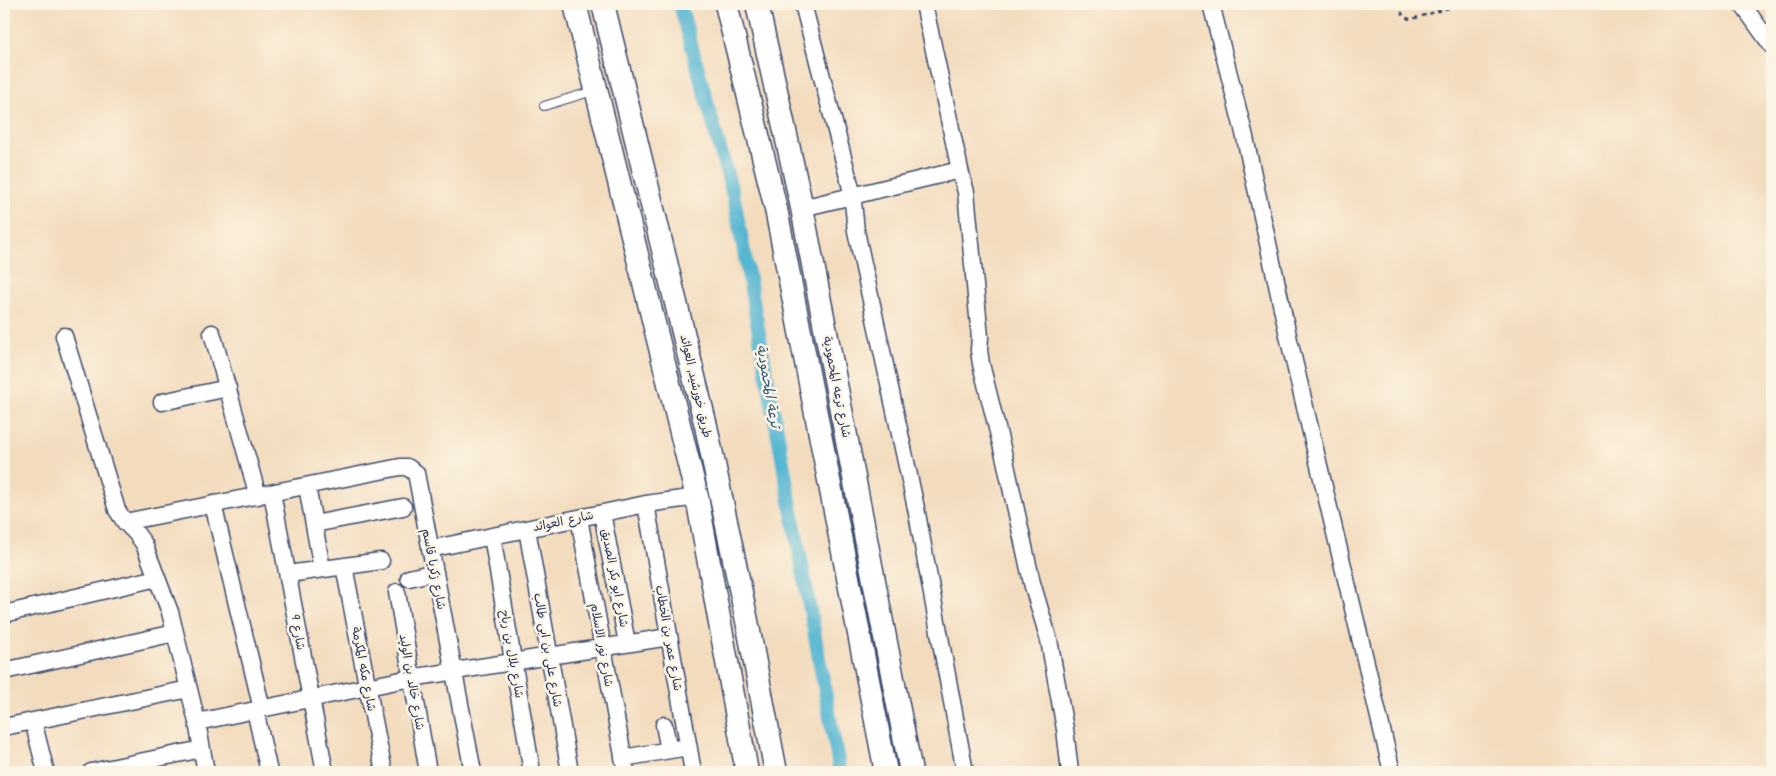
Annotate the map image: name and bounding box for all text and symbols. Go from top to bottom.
street label: طريق خورشيد, العوائد [674,332,717,440]
street label: شارع ترعه المحمودية [817,335,856,439]
water label: ترعة المحمودية [750,343,787,432]
street label: شارع العوائد [531,506,595,537]
street label: شارع زكريا قاسم [416,527,451,611]
street label: شارع ابو بكر الصديق [596,527,633,629]
street label: شارع عمر بن الخطاب [650,584,687,692]
street label: شارع على بن ابى طالب [528,591,567,709]
street label: شارع نور الاسلام [585,602,618,689]
street label: شارع بلال بن رباح [494,608,529,700]
street label: شارع 9 [285,612,310,652]
street label: شارع مكه المكرمة [346,625,381,713]
street label: شارع خالد بن الوليد [394,632,429,732]

